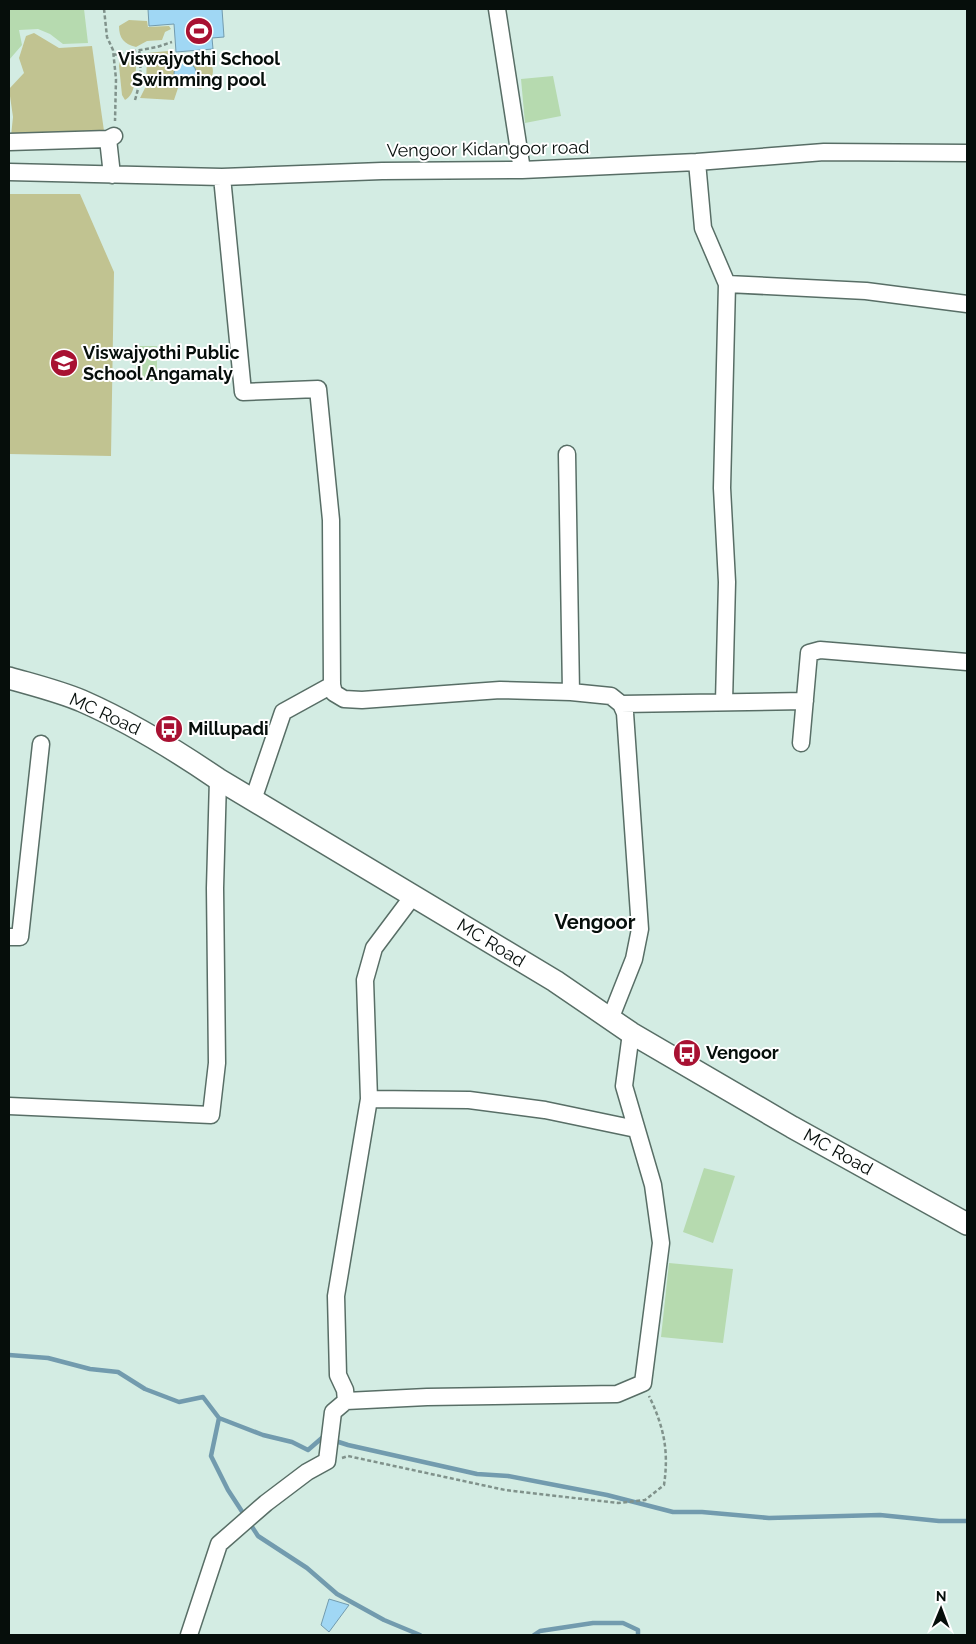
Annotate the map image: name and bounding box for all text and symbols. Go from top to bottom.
sports icon: Viswajyothi School Swimming pool [184,16,214,46]
place label: Viswajyothi School Swimming pool [118,48,280,90]
street label: Vengoor Kidangoor road [386,136,590,161]
place label: Viswajyothi Public School Angamaly [83,342,240,384]
school or university icon: Viswajyothi Public School Angamaly [49,348,79,378]
street label: MC Road [66,688,144,739]
bus stop icon: Millupadi [154,714,184,744]
place label: Millupadi [188,718,269,739]
district label: Vengoor [555,910,636,934]
street label: MC Road [453,914,529,971]
bus stop icon: Vengoor [672,1038,702,1068]
place label: Vengoor [706,1042,779,1063]
street label: MC Road [800,1124,877,1179]
north arrow [916,1584,966,1634]
text: N [936,1588,947,1604]

